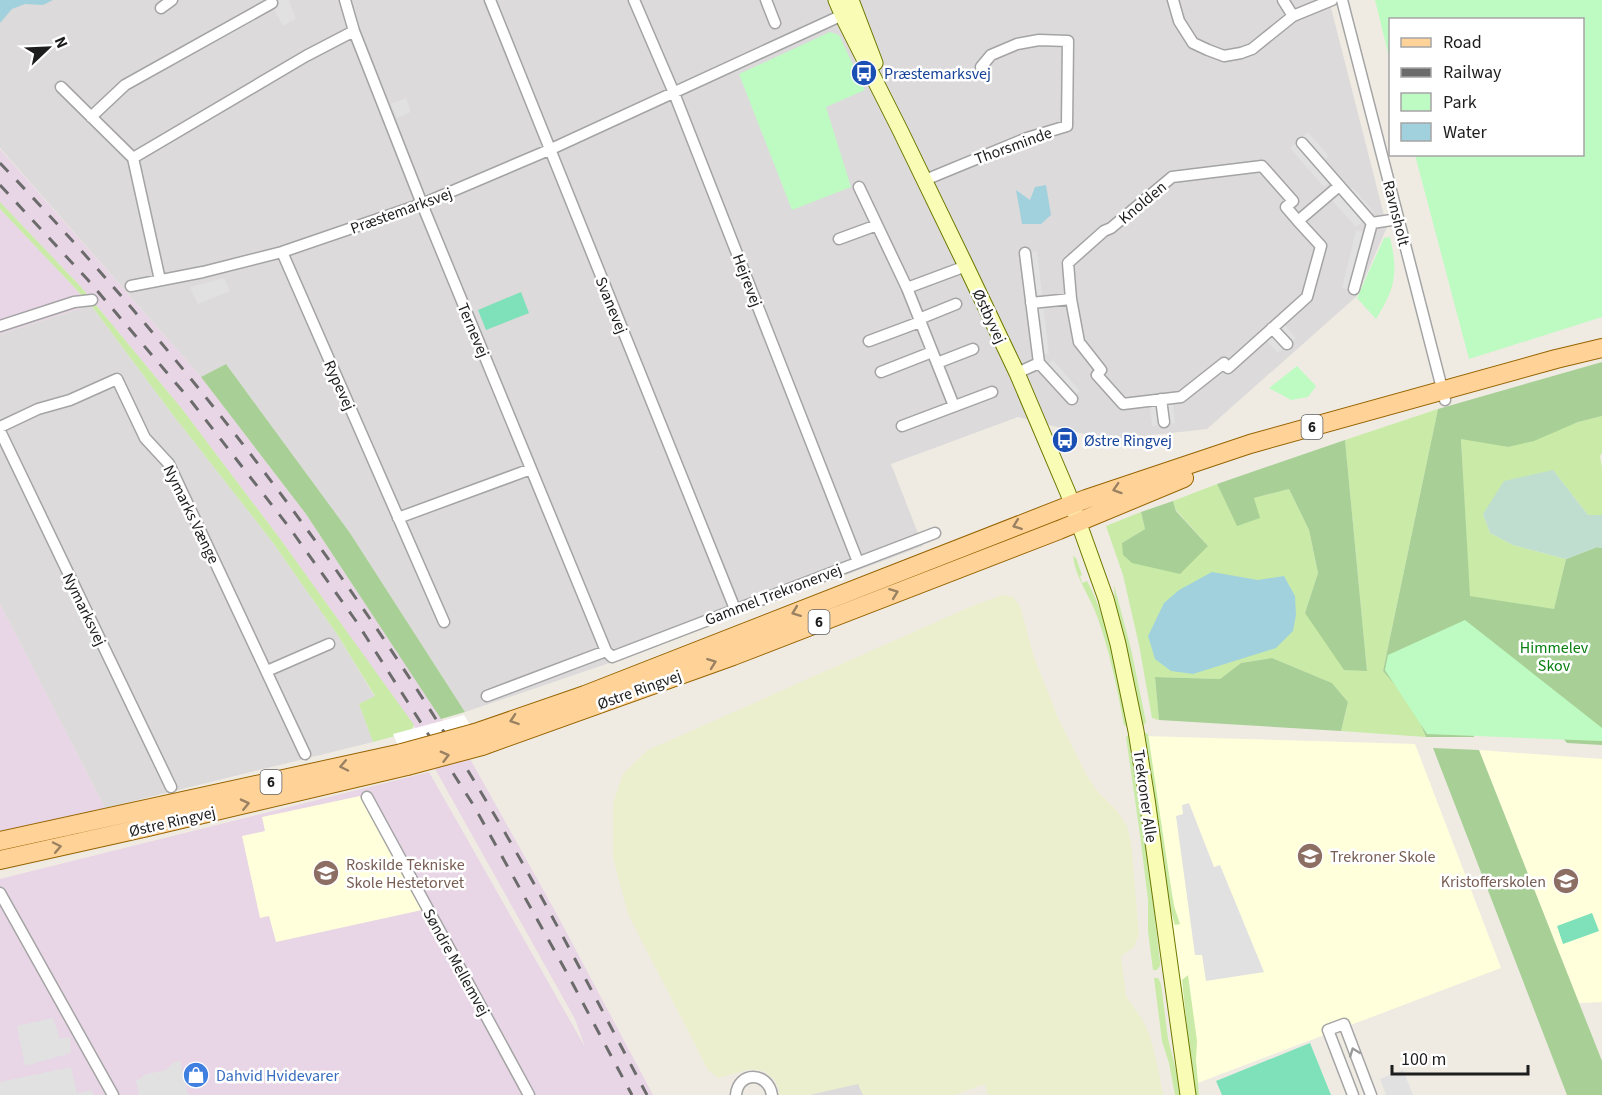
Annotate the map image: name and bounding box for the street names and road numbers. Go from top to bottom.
street label: Thorsminde [972,122,1055,170]
street label: Knolden [1114,176,1171,229]
street label: Ravnsholt [1377,178,1415,249]
street label: Præstemarksvej [347,182,455,240]
street label: Hejrevej [727,251,767,310]
street label: Svanevej [590,274,632,337]
street label: Østbyvej [967,285,1011,347]
street label: Ternevej [452,300,494,361]
street label: Rypevej [318,357,360,414]
road number: 6 [1302,415,1322,439]
street label: Nymarks Vænge [158,461,225,568]
street label: Gammel Trekronervej [702,559,845,631]
street label: Nymarksvej [57,569,111,650]
road number: 6 [808,610,830,634]
street label: Østre Ringvej [594,665,684,715]
street label: Trekroner Alle [1128,748,1162,844]
road number: 6 [260,770,282,794]
street label: Østre Ringvej [127,801,218,843]
street label: Søndre Mellemvej [418,905,495,1020]

